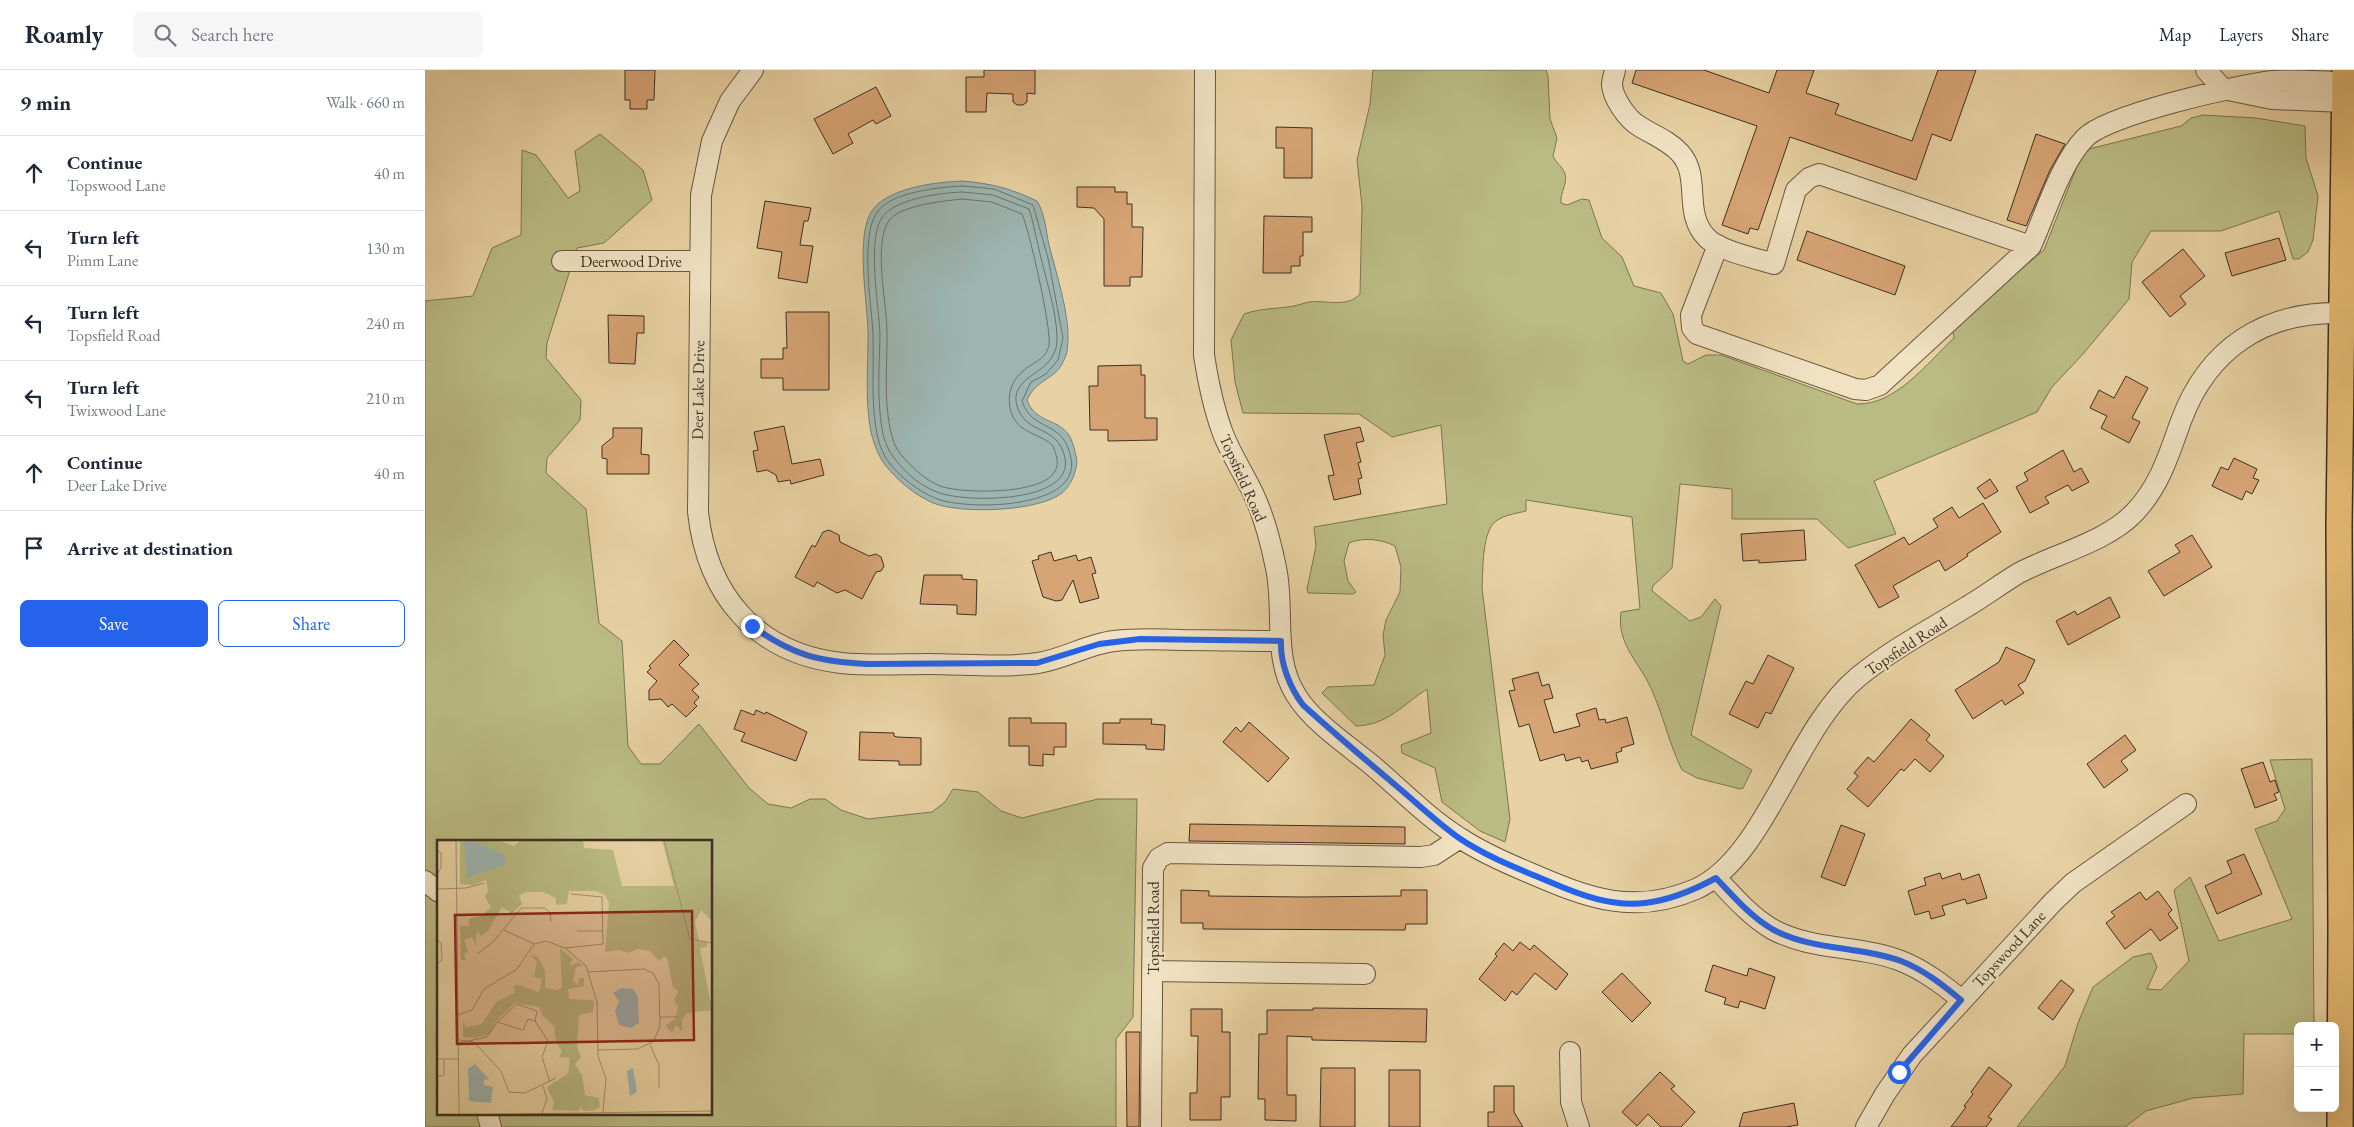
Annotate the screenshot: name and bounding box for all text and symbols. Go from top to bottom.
search box [133,12,483,57]
text: Roamly [25,19,103,50]
icon: search [151,21,179,49]
text: Search here [191,22,274,47]
text: Map [2159,23,2191,46]
text: Layers [2219,23,2263,46]
text: Share [2291,23,2329,46]
text: 9 min [20,89,71,116]
text: Walk · 660 m [326,92,405,113]
text: Continue [67,150,142,175]
icon: ahead [20,159,48,187]
text: 40 m [374,163,405,184]
text: Topswood Lane [67,175,166,196]
text: Turn left [67,225,139,250]
icon: left [20,234,48,262]
text: 130 m [366,238,405,259]
text: Pimm Lane [67,250,138,271]
street label: Deerwood Drive [580,251,682,272]
text: Turn left [67,300,139,325]
icon: left [20,309,48,337]
text: 240 m [366,313,405,334]
text: Topsfield Road [67,325,161,346]
street label: Deer Lake Drive [687,340,709,440]
text: Turn left [67,375,139,400]
icon: left [20,384,48,412]
text: 210 m [366,388,405,409]
text: Twixwood Lane [67,400,166,421]
street label: Topsfield Road [1214,431,1272,526]
text: Continue [67,450,142,475]
icon: ahead [20,459,48,487]
text: 40 m [374,463,405,484]
text: Deer Lake Drive [67,475,167,496]
icon: arrive [20,534,48,562]
text: Arrive at destination [67,536,233,561]
button: Save [20,600,208,647]
button: Share [218,600,405,647]
street label: Topsfield Road [1861,611,1952,680]
route end [741,615,764,638]
inset map [437,840,713,1114]
street label: Topsfield Road [1143,880,1164,975]
street label: Topswood Lane [1968,906,2050,992]
map controls [2294,1022,2339,1112]
button: + [2294,1022,2339,1067]
route start [1888,1061,1911,1084]
button: − [2294,1067,2339,1112]

